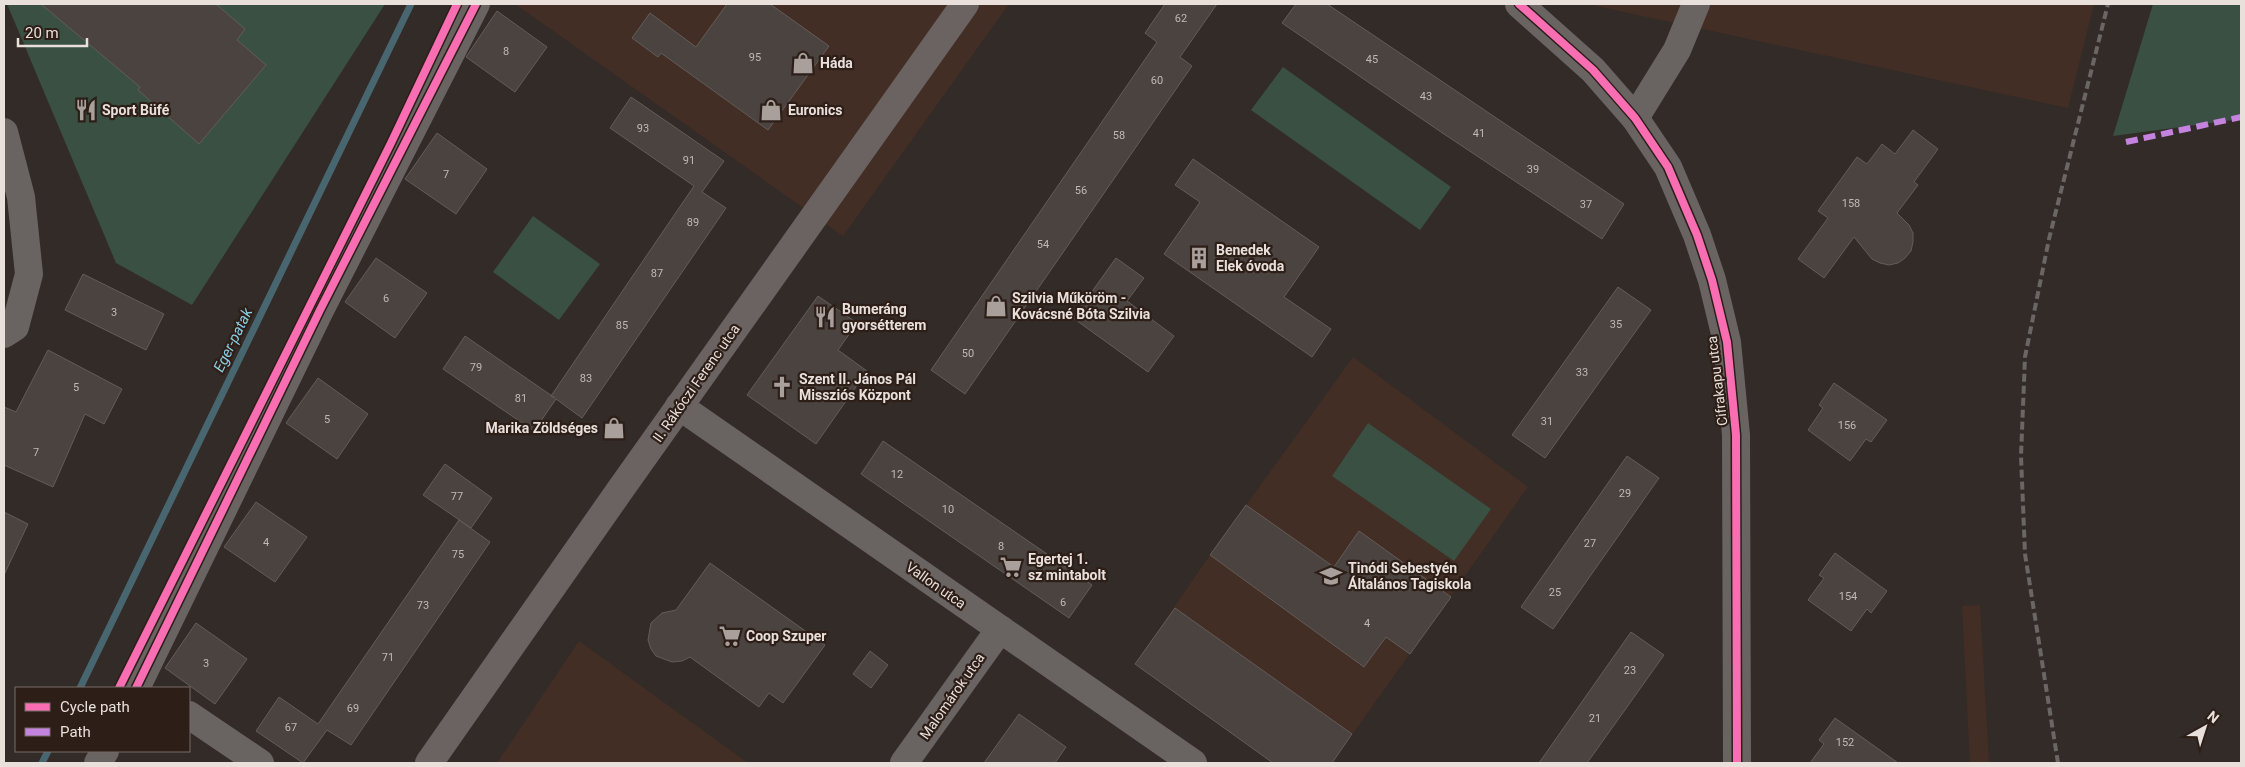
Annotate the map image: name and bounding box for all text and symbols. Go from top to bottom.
house number: 62 [1175,12,1187,25]
scale bar [18,15,86,47]
text: 20 m [25,24,59,42]
house number: 8 [503,45,509,58]
shop icon: Háda [790,50,816,76]
house number: 95 [749,51,761,64]
house number: 45 [1366,53,1378,66]
place label: Háda [820,55,853,71]
house number: 60 [1151,74,1163,87]
house number: 43 [1420,90,1432,103]
restaurant icon: Sport Büfé [73,97,99,123]
shop icon: Euronics [758,97,784,123]
place label: Sport Büfé [102,102,170,118]
place label: Euronics [788,102,842,118]
house number: 93 [637,122,649,135]
house number: 41 [1473,127,1485,140]
house number: 58 [1113,129,1125,142]
house number: 91 [683,154,695,167]
house number: 39 [1527,163,1539,176]
house number: 7 [443,168,449,181]
house number: 56 [1075,184,1087,197]
house number: 158 [1842,197,1860,210]
house number: 37 [1580,198,1592,211]
house number: 89 [687,216,699,229]
house number: 54 [1037,238,1049,251]
place label: Benedek Elek óvoda [1216,242,1285,274]
building icon: Benedek Elek óvoda [1186,245,1212,271]
house number: 87 [651,267,663,280]
place label: Szilvia Műköröm - Kovácsné Bóta Szilvia [1012,290,1151,322]
house number: 6 [383,292,389,305]
shop icon: Szilvia Műköröm - Kovácsné Bóta Szilvia [983,293,1009,319]
place label: Bumeráng gyorsétterem [842,301,926,333]
water label: Eger-patak [210,304,257,375]
restaurant icon: Bumeráng gyorsétterem [812,304,838,330]
house number: 3 [111,306,117,319]
house number: 35 [1610,318,1622,331]
house number: 85 [616,319,628,332]
street label: II. Rákóczi Ferenc utca [649,321,743,445]
street label: Cifrakapu utca [1704,335,1730,427]
house number: 50 [962,347,974,360]
house number: 79 [470,361,482,374]
house number: 33 [1576,366,1588,379]
place label: Szent II. János Pál Missziós Központ [799,371,916,403]
house number: 83 [580,372,592,385]
church icon: Szent II. János Pál Missziós Központ [769,374,795,400]
house number: 5 [73,381,79,394]
house number: 81 [515,392,527,405]
house number: 5 [324,413,330,426]
shop icon: Marika Zöldséges [601,415,627,441]
house number: 31 [1541,415,1553,428]
house number: 156 [1838,419,1856,432]
place label: Marika Zöldséges [486,420,598,436]
house number: 7 [33,446,39,459]
house number: 12 [891,468,903,481]
house number: 29 [1619,487,1631,500]
house number: 77 [451,490,463,503]
house number: 10 [942,503,954,516]
house number: 4 [263,536,269,549]
house number: 27 [1584,537,1596,550]
house number: 8 [998,540,1004,553]
house number: 75 [452,548,464,561]
place label: Egertej 1. sz mintabolt [1028,551,1106,583]
supermarket icon: Egertej 1. sz mintabolt [998,554,1024,580]
street label: Vallon utca [903,559,969,611]
place label: Tinódi Sebestyén Általános Tagiskola [1348,560,1472,592]
school or university icon: Tinódi Sebestyén Általános Tagiskola [1318,563,1344,589]
house number: 25 [1549,586,1561,599]
house number: 154 [1839,590,1857,603]
house number: 6 [1060,596,1066,609]
house number: 73 [417,599,429,612]
house number: 4 [1364,617,1370,630]
supermarket icon: Coop Szuper [717,623,743,649]
place label: Coop Szuper [746,628,826,644]
street label: Malomárok utca [916,650,988,742]
house number: 71 [382,651,394,664]
house number: 3 [203,657,209,670]
house number: 23 [1624,664,1636,677]
legend [15,687,190,752]
text: Cycle path [60,698,130,716]
house number: 69 [347,702,359,715]
north arrow [2180,702,2230,752]
text: N [2204,708,2222,726]
house number: 21 [1589,712,1601,725]
house number: 67 [285,721,297,734]
text: Path [60,723,91,741]
house number: 152 [1836,736,1854,749]

